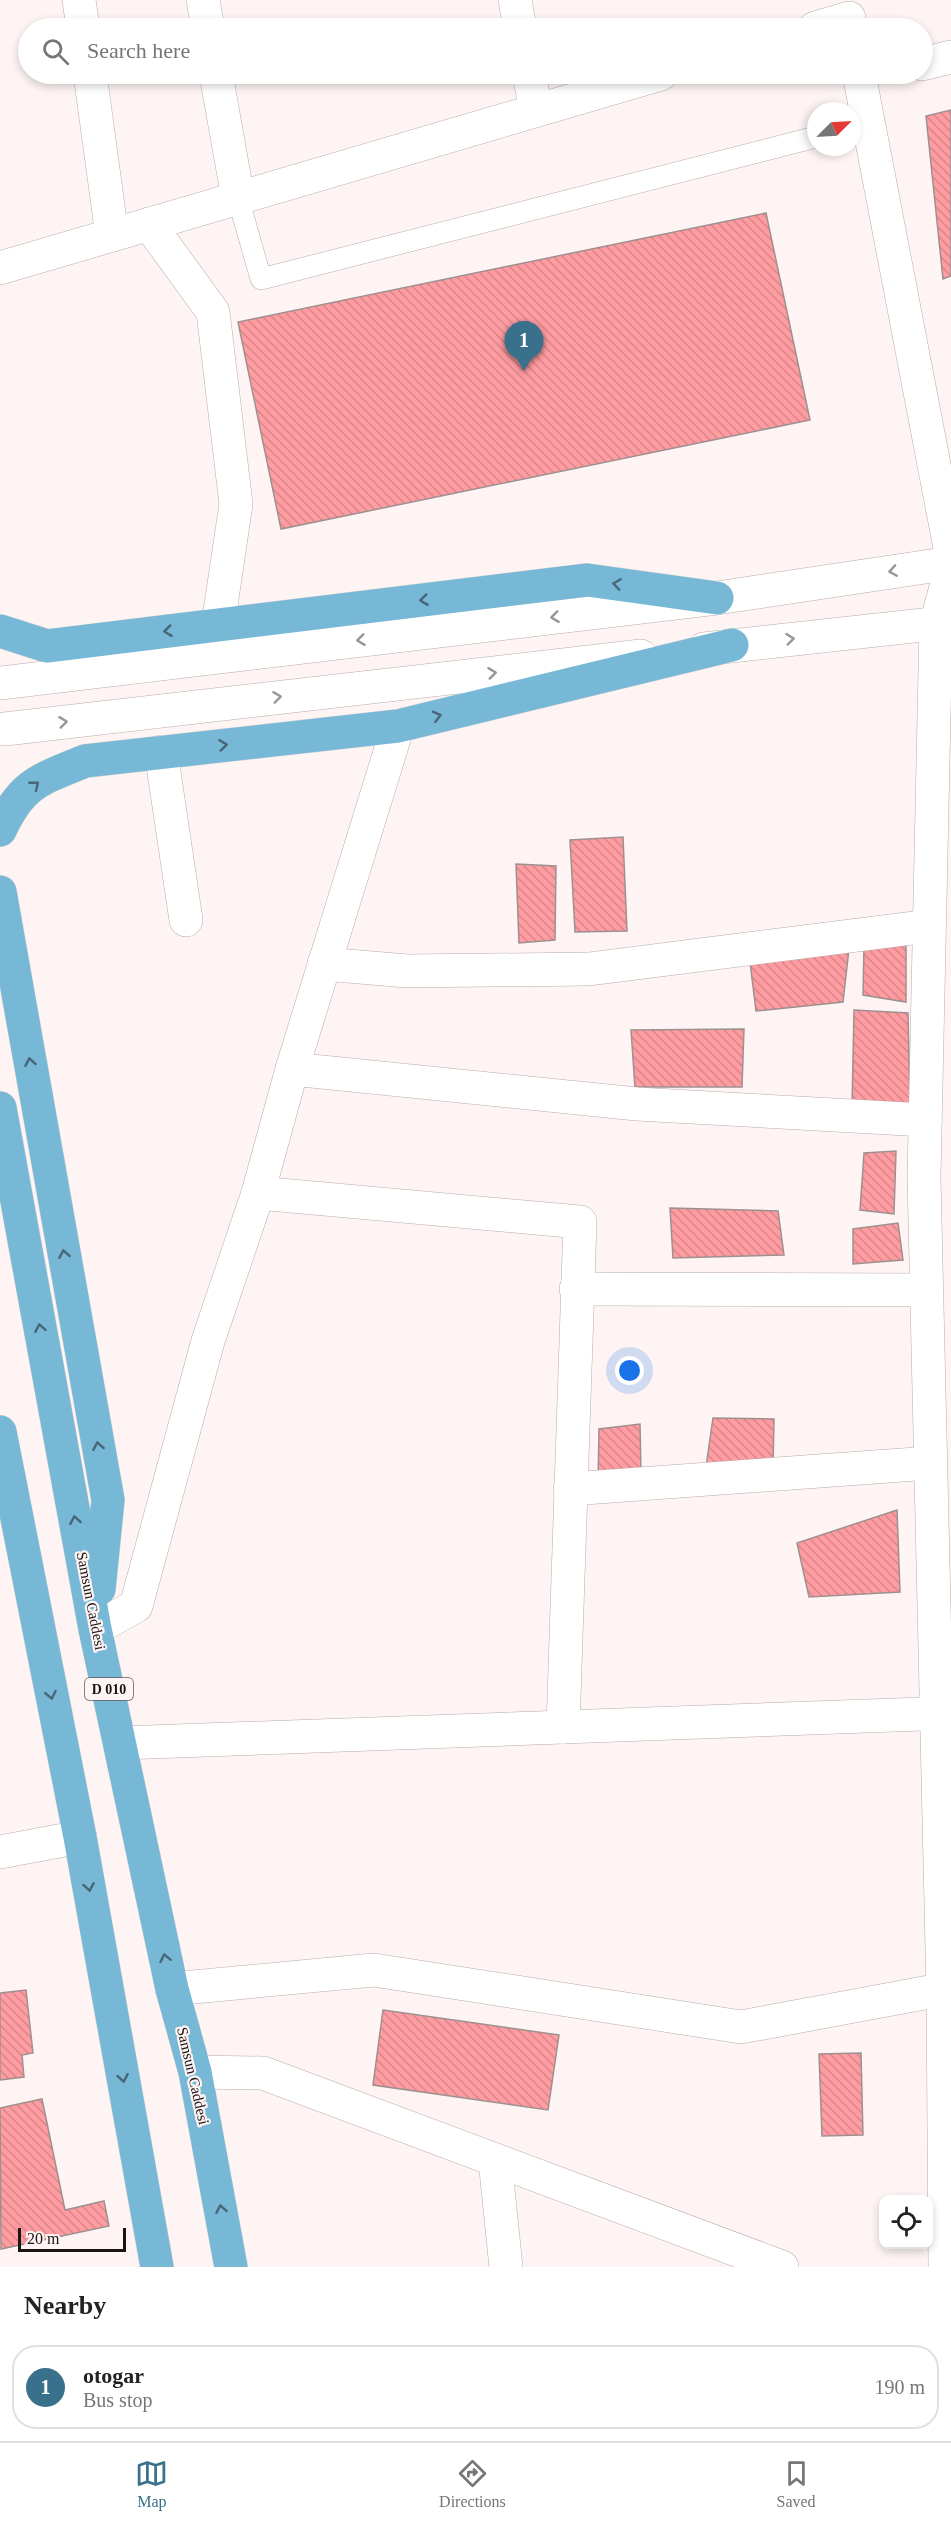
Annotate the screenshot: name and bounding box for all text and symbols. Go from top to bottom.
search box [18,18,933,84]
icon: search [39,35,72,68]
text: Search here [87,38,190,63]
north arrow [807,102,861,156]
pin: 1 [504,322,544,371]
one-way arrow [889,565,898,577]
one-way arrow [613,578,622,591]
one-way arrow [419,593,429,605]
one-way arrow [550,610,559,623]
one-way arrow [163,624,172,637]
one-way arrow [356,633,366,646]
one-way arrow [785,634,794,646]
one-way arrow [487,667,497,680]
one-way arrow [273,692,282,704]
one-way arrow [431,711,441,724]
one-way arrow [58,716,67,729]
one-way arrow [218,739,227,751]
one-way arrow [28,781,39,792]
one-way arrow [24,1057,37,1067]
one-way arrow [58,1250,71,1260]
one-way arrow [34,1323,47,1333]
your location [615,1356,644,1385]
one-way arrow [92,1442,105,1452]
one-way arrow [69,1515,82,1525]
street label: Samsun Caddesi [74,1551,108,1651]
road number: D 010 [85,1678,133,1700]
one-way arrow [44,1690,57,1700]
one-way arrow [82,1882,94,1891]
one-way arrow [159,1953,172,1963]
street label: Samsun Caddesi [174,2026,212,2126]
one-way arrow [116,2073,129,2083]
map controls [879,2195,933,2249]
button: locate [879,2195,933,2249]
one-way arrow [215,2205,228,2215]
scale bar [18,2225,126,2252]
text: 20 m [27,2230,59,2247]
text: Nearby [24,2291,106,2320]
text: otogar [83,2363,144,2388]
text: 1 [41,2376,51,2398]
text: 190 m [874,2376,925,2398]
text: Bus stop [83,2389,152,2411]
tab: Map [135,2457,168,2511]
tab: Directions [439,2457,506,2511]
tab: Saved [776,2457,816,2511]

